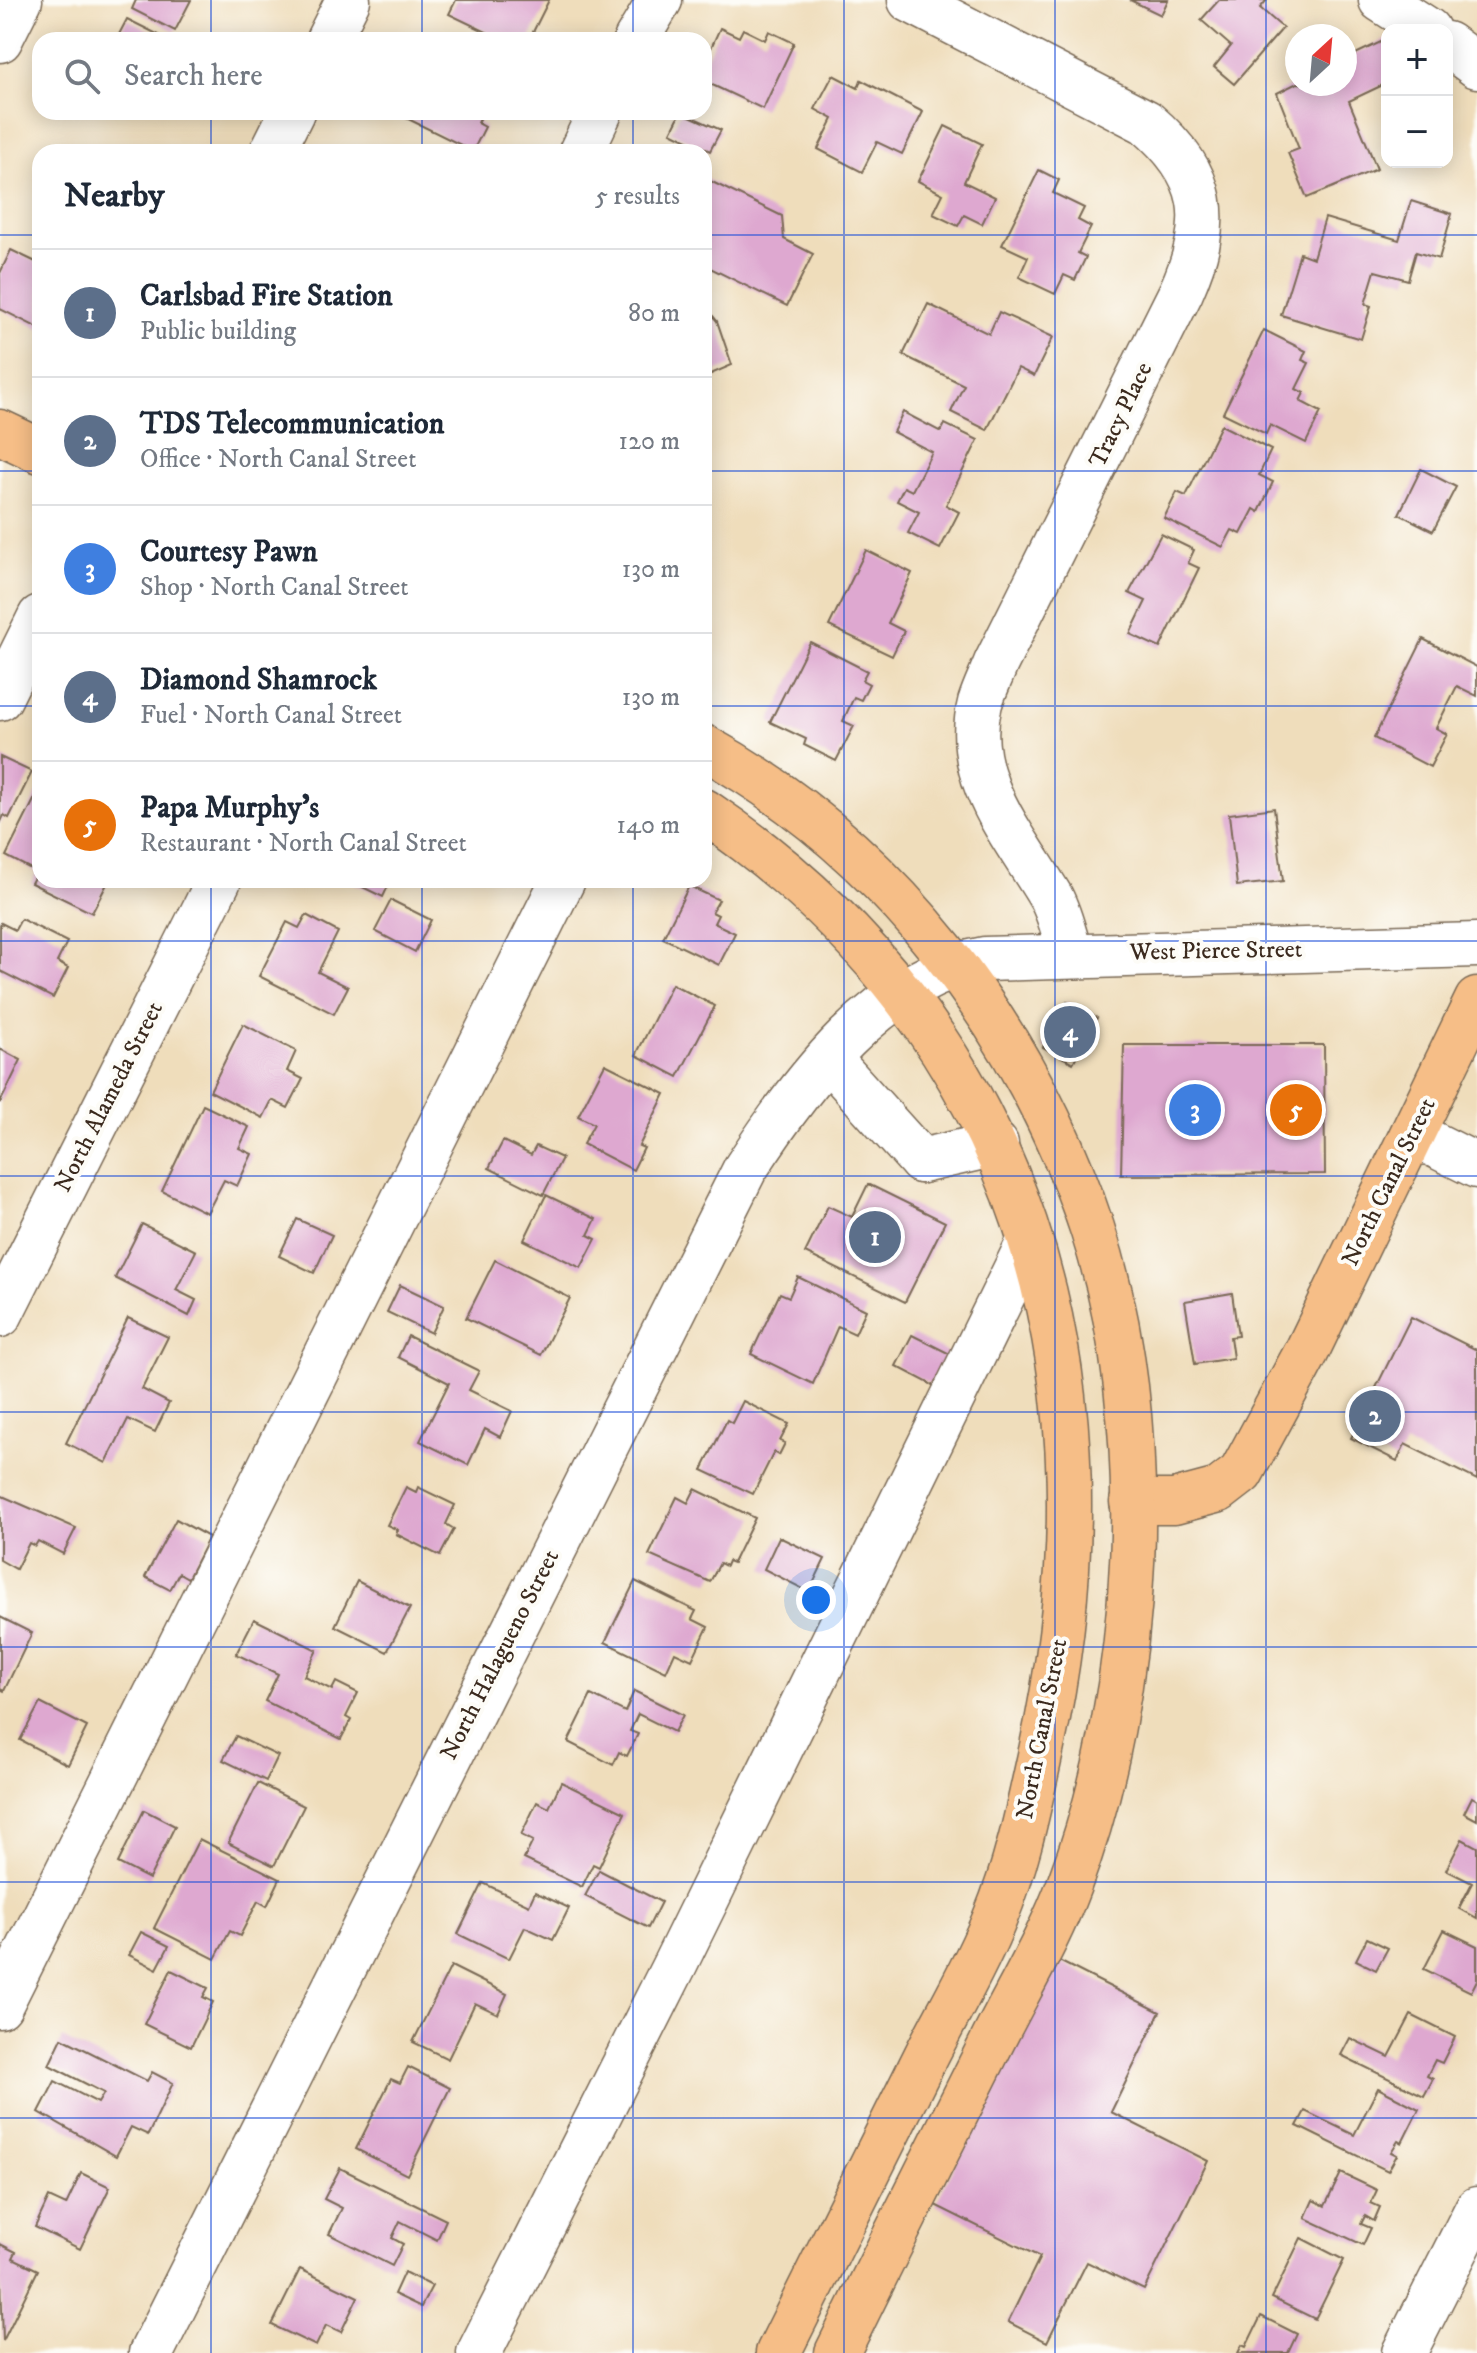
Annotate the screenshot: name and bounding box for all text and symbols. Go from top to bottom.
north arrow [1285,24,1357,96]
map controls [1381,24,1453,168]
button: + [1381,24,1453,96]
search box [32,32,712,120]
icon: search [60,54,104,98]
text: Search here [124,58,263,95]
button: − [1381,96,1453,168]
text: Nearby [64,175,165,217]
text: 5 results [595,180,680,213]
text: Carlsbad Fire Station [140,278,393,315]
text: 1 [85,297,95,330]
text: 80 m [628,297,680,330]
text: Public building [140,315,296,348]
street label: Tracy Place [1083,357,1159,472]
text: TDS Telecommunication [140,406,444,443]
text: 2 [84,425,96,458]
text: 120 m [619,425,680,458]
text: Office · North Canal Street [140,443,416,476]
text: Courtesy Pawn [140,534,318,571]
text: 3 [85,553,95,586]
text: 130 m [622,553,680,586]
text: Shop · North Canal Street [140,571,409,604]
text: Diamond Shamrock [140,662,377,699]
text: 4 [83,681,97,714]
text: 130 m [622,681,680,714]
text: Fuel · North Canal Street [140,699,402,732]
text: Papa Murphy's [140,790,319,827]
text: 5 [84,809,96,842]
text: 140 m [616,809,680,842]
text: Restaurant · North Canal Street [140,827,467,860]
street label: West Pierce Street [1128,934,1303,968]
street label: North Alameda Street [48,996,170,1197]
pin: 4 [1044,1002,1096,1062]
pin: 3 [1169,1080,1221,1140]
pin: 5 [1270,1080,1322,1140]
street label: North Canal Street [1335,1093,1443,1271]
pin: 1 [849,1207,901,1267]
pin: 2 [1349,1386,1401,1446]
street label: North Halagueno Street [434,1544,566,1765]
your location [796,1580,836,1620]
street label: North Canal Street [1010,1636,1074,1822]

